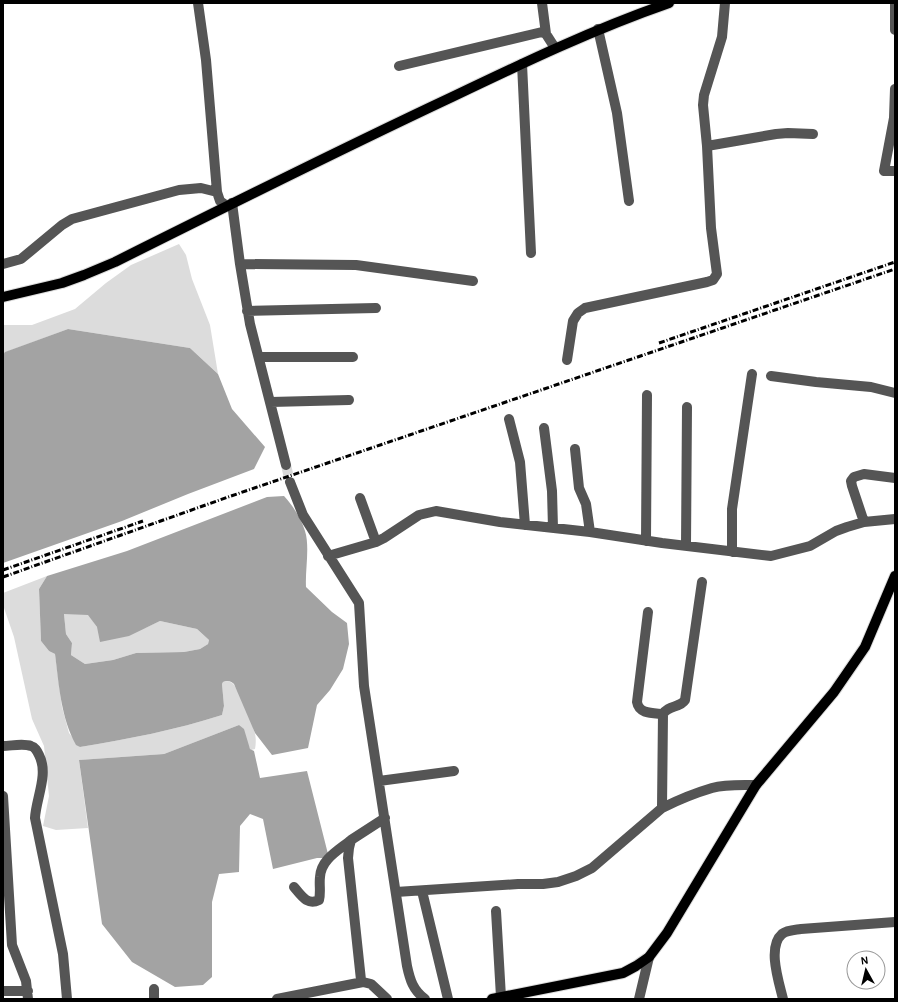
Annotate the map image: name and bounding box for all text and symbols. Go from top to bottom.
north arrow [846,950,886,990]
text: N [860,955,869,967]

